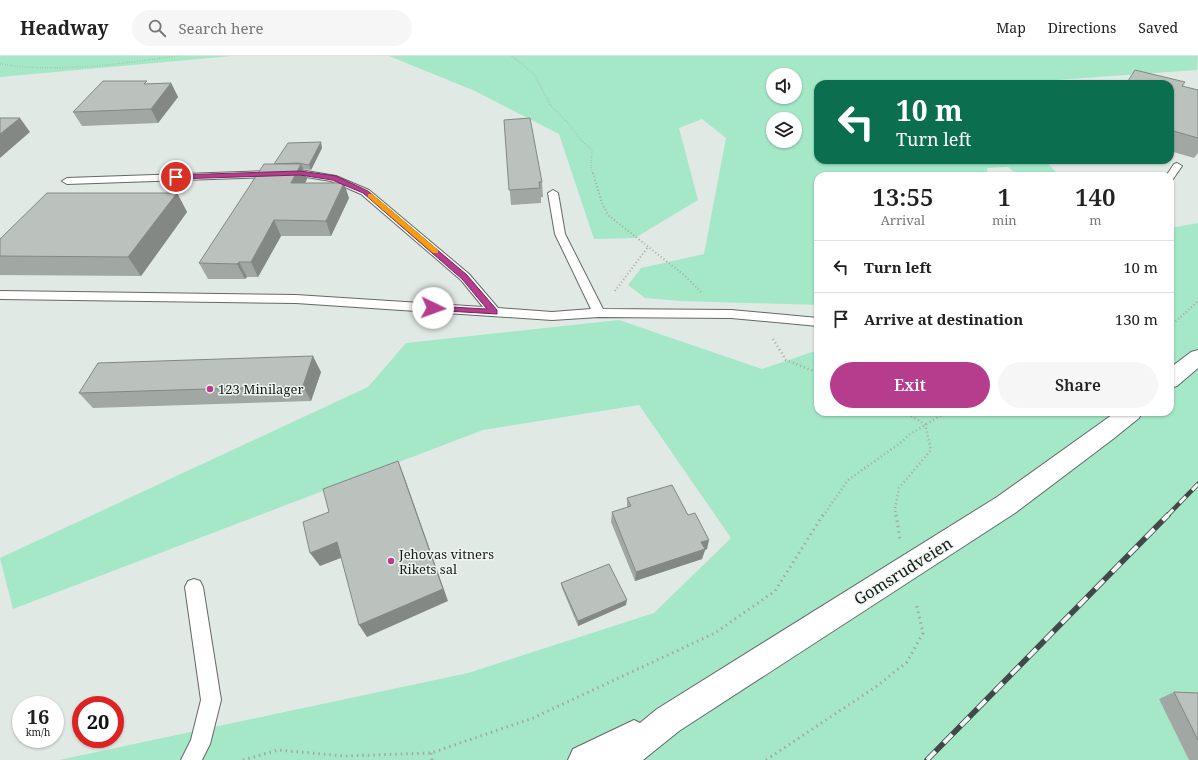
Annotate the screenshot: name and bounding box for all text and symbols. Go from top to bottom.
search box [132,10,412,46]
text: Headway [20,15,108,41]
icon: search [146,17,168,39]
text: Search here [178,18,264,38]
text: Map [996,18,1026,37]
text: Directions [1048,18,1116,37]
text: Saved [1138,18,1178,37]
map controls [766,68,802,148]
button: sound [766,68,802,104]
text: 10 m [896,91,963,129]
icon: left [830,96,882,148]
button: layers [766,112,802,148]
text: Turn left [896,127,971,151]
pin [159,160,193,194]
icon: arrive [165,166,187,188]
text: 13:55 [872,180,934,213]
text: 1 [998,180,1011,213]
text: 140 [1075,180,1116,213]
text: Arrival [881,211,925,229]
text: min [992,211,1017,229]
text: m [1089,211,1101,229]
icon: left [830,256,852,278]
text: Turn left [864,257,932,277]
text: 10 m [1123,257,1158,277]
position arrow [412,287,454,329]
icon: arrive [830,308,852,330]
text: Arrive at destination [864,309,1023,329]
text: 130 m [1115,309,1158,329]
button: Exit [830,362,990,408]
button: Share [998,362,1158,408]
place label: 123 Minilager [218,380,304,398]
marker: 123 Minilager [205,384,215,394]
street label: Gomsrudveien [850,532,956,610]
place label: Jehovas vitners Rikets sal [398,545,494,578]
marker: Jehovas vitners Rikets sal [386,556,396,566]
speed limit sign: 20 [72,696,124,748]
text: 16 [27,703,49,730]
text: km/h [26,725,50,739]

